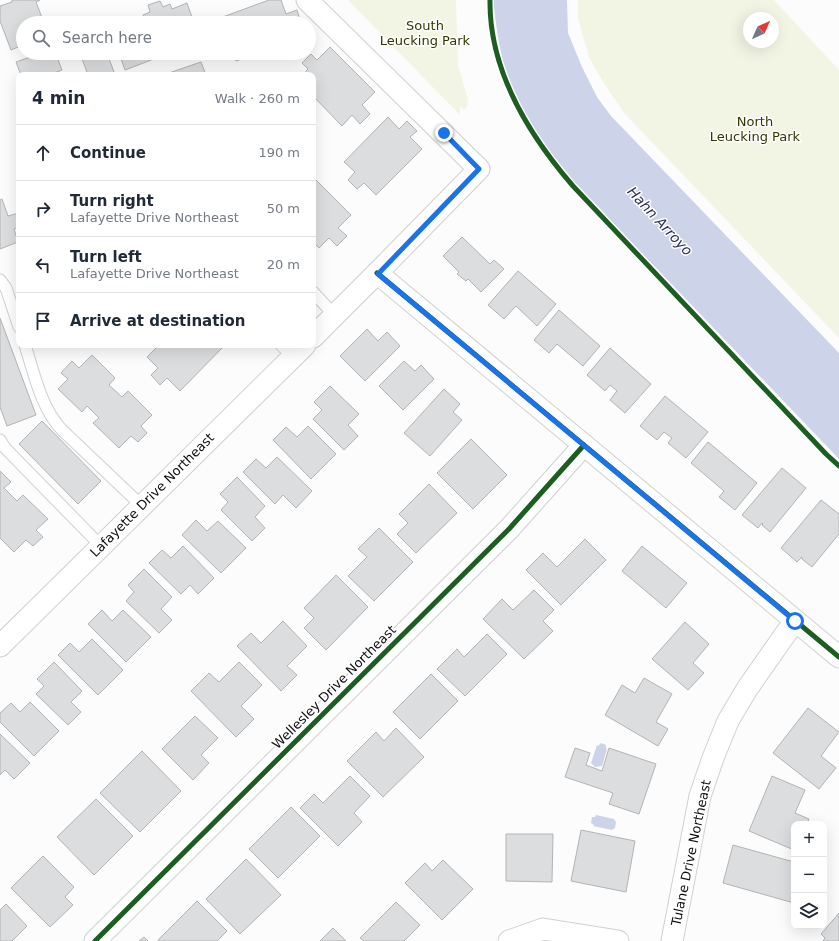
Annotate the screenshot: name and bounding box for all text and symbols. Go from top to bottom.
north arrow [743,12,779,48]
search box [16,16,316,60]
park label: South Leucking Park [380,18,471,48]
icon: search [30,27,52,49]
text: Search here [62,29,152,47]
text: 4 min [32,88,85,108]
text: Walk · 260 m [215,91,300,106]
park label: North Leucking Park [710,114,801,144]
route end [435,124,453,142]
icon: ahead [32,142,54,164]
text: Continue [70,144,146,162]
text: 190 m [258,145,300,160]
water label: Hahn Arroyo [624,183,696,259]
text: Turn right [70,192,154,210]
icon: right [32,198,54,220]
text: 50 m [267,201,300,216]
text: Lafayette Drive Northeast [70,210,239,225]
text: Turn left [70,248,142,266]
icon: left [32,254,54,276]
text: 20 m [267,257,300,272]
text: Lafayette Drive Northeast [70,266,239,281]
icon: arrive [32,310,54,332]
text: Arrive at destination [70,312,245,330]
street label: Lafayette Drive Northeast [87,430,217,560]
route start [786,612,804,630]
street label: Wellesley Drive Northeast [269,622,399,752]
street label: Tulane Drive Northeast [668,778,714,928]
map controls [791,821,827,929]
button: + [791,821,827,857]
button: − [791,857,827,893]
button: layers [791,893,827,929]

